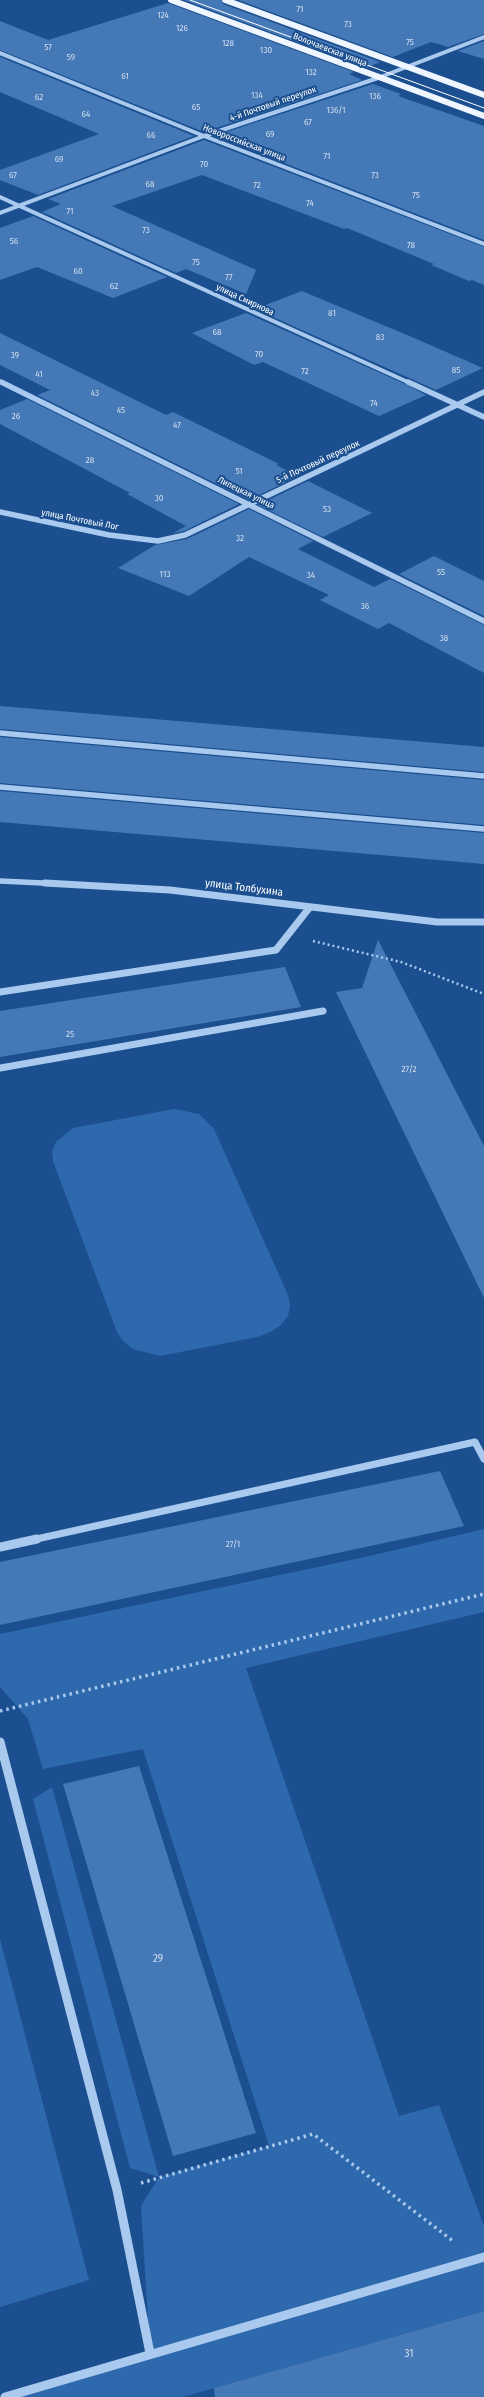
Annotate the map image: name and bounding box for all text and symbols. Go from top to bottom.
house number: 71 [296,4,304,14]
house number: 124 [157,10,169,20]
house number: 73 [344,19,352,29]
house number: 126 [176,23,188,33]
street label: Волочаевская улица [292,31,368,69]
house number: 75 [406,37,414,47]
house number: 128 [222,38,234,48]
house number: 57 [44,42,52,52]
house number: 130 [260,45,272,55]
house number: 59 [67,52,75,62]
house number: 132 [305,67,317,77]
house number: 61 [121,71,129,81]
street label: 4-й Почтовый переулок [228,84,318,124]
house number: 134 [251,90,263,100]
house number: 136 [369,91,381,101]
house number: 62 [35,92,43,102]
house number: 65 [192,102,200,112]
house number: 136/1 [326,105,346,115]
house number: 64 [82,109,90,119]
house number: 67 [304,117,312,127]
street label: Новороссийская улица [201,122,287,164]
house number: 69 [266,129,274,139]
house number: 66 [147,130,155,140]
house number: 71 [323,151,331,161]
house number: 69 [55,154,63,164]
house number: 70 [200,159,208,169]
house number: 67 [9,170,17,180]
house number: 73 [371,170,379,180]
house number: 68 [146,179,154,189]
house number: 72 [253,180,261,190]
house number: 75 [412,190,420,200]
house number: 74 [306,198,314,208]
house number: 71 [66,206,74,216]
house number: 73 [142,225,150,235]
house number: 56 [10,236,18,246]
house number: 78 [407,240,415,250]
house number: 75 [192,257,200,267]
house number: 60 [73,266,83,276]
house number: 77 [225,272,233,282]
house number: 62 [110,281,118,291]
street label: улица Смирнова [214,282,276,318]
house number: 81 [328,308,336,318]
house number: 68 [213,327,221,337]
house number: 83 [376,332,384,342]
house number: 70 [255,349,263,359]
house number: 39 [11,350,19,360]
house number: 85 [452,365,460,375]
house number: 72 [301,366,309,376]
house number: 41 [35,369,43,379]
house number: 43 [91,388,99,398]
house number: 74 [370,398,378,408]
house number: 45 [117,405,125,415]
house number: 26 [12,411,20,421]
house number: 47 [173,420,181,430]
street label: 5-й Почтовый переулок [275,438,361,486]
house number: 28 [86,455,94,465]
house number: 51 [235,466,243,476]
street label: Липецкая улица [216,475,276,511]
house number: 30 [155,493,163,503]
house number: 53 [323,504,331,514]
street label: улица Почтовый Лог [40,507,120,533]
house number: 32 [236,533,244,543]
house number: 55 [437,567,445,577]
house number: 113 [160,569,170,579]
house number: 34 [307,570,315,580]
house number: 36 [361,601,369,611]
house number: 38 [440,633,448,643]
street label: улица Толбухина [204,877,284,899]
house number: 25 [66,1029,74,1039]
house number: 27/2 [401,1064,417,1074]
house number: 27/1 [226,1539,240,1549]
house number: 29 [153,1952,163,1966]
house number: 31 [405,2347,413,2361]

